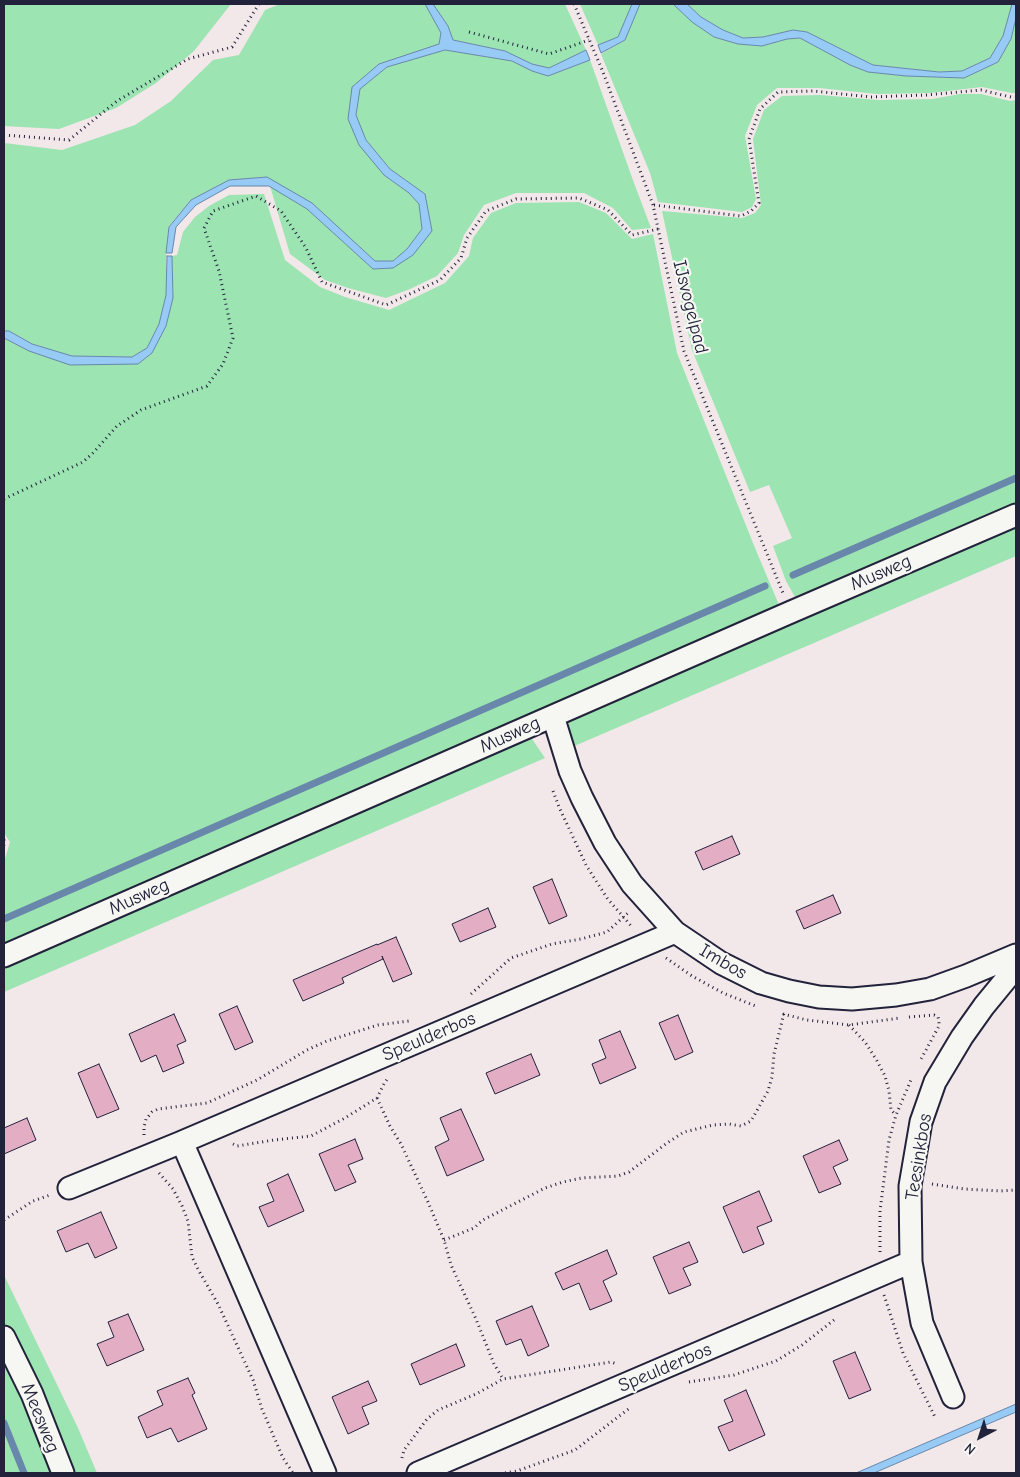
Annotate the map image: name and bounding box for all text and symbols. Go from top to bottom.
street label: IJsvogelpad [667,258,713,356]
street label: Musweg [847,550,915,596]
street label: Musweg [476,712,544,758]
street label: Musweg [105,874,173,920]
street label: Imbos [695,939,751,985]
street label: Speulderbos [379,1007,479,1067]
street label: Teesinkbos [901,1112,937,1202]
street label: Speulderbos [615,1338,715,1398]
street label: Meesweg [16,1380,64,1456]
north arrow [955,1412,1005,1462]
text: N [961,1439,979,1458]

